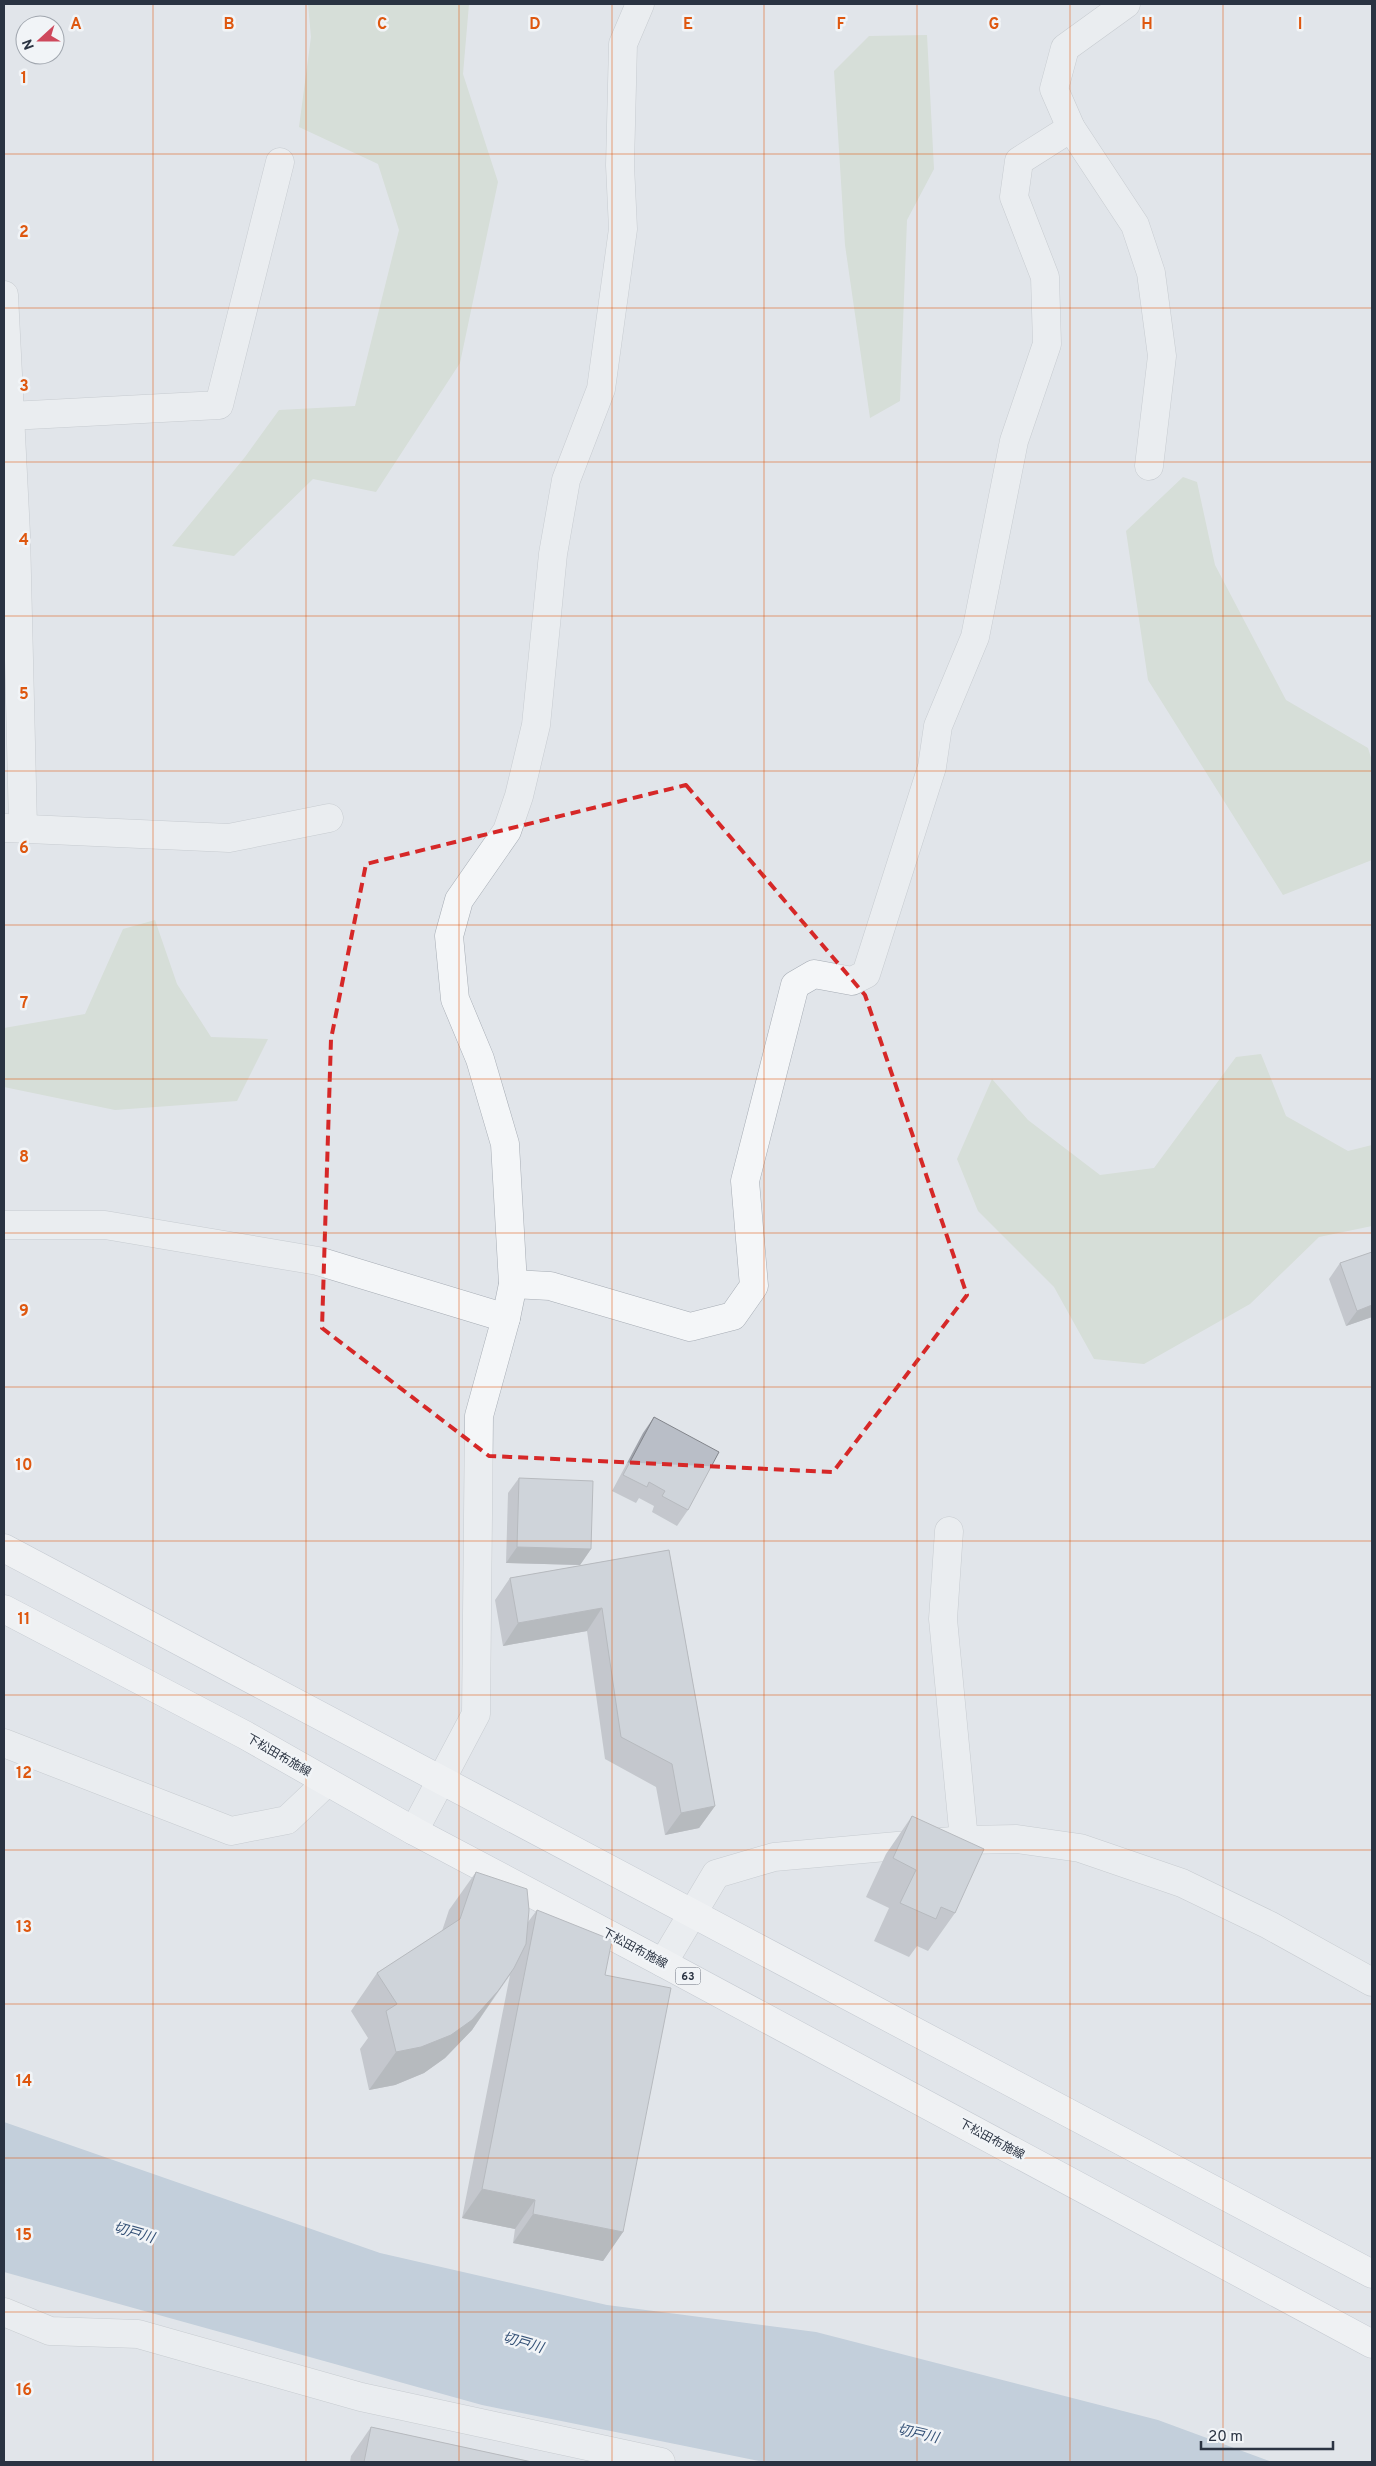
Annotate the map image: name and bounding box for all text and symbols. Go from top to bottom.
north arrow [15,15,65,65]
text: A [70,15,82,35]
text: B [223,15,235,35]
text: C [377,15,387,35]
text: D [529,15,541,35]
text: E [683,15,693,35]
text: F [836,15,846,35]
text: G [989,15,999,35]
text: H [1141,15,1153,35]
text: I [1298,15,1302,35]
text: N [20,36,39,52]
text: 1 [21,69,27,89]
text: 2 [19,223,29,243]
text: 3 [19,377,29,397]
text: 4 [19,531,29,551]
text: 5 [19,685,29,705]
text: 6 [19,839,29,859]
text: 7 [20,994,28,1014]
text: 8 [19,1148,29,1168]
text: 9 [19,1302,29,1322]
text: 10 [16,1456,32,1476]
text: 11 [18,1610,30,1630]
street label: 下松田布施線 [243,1731,314,1781]
text: 12 [16,1764,32,1784]
text: 13 [16,1918,32,1938]
street label: 下松田布施線 [599,1925,670,1973]
road number: 63 [676,1968,700,1984]
text: 14 [16,2072,32,2092]
street label: 下松田布施線 [956,2116,1027,2164]
water label: 切戸川 [111,2219,158,2248]
text: 15 [16,2226,32,2246]
water label: 切戸川 [500,2329,547,2358]
text: 16 [16,2381,32,2401]
scale bar [1201,2418,1334,2450]
water label: 切戸川 [895,2421,942,2448]
text: 20 m [1208,2428,1243,2447]

